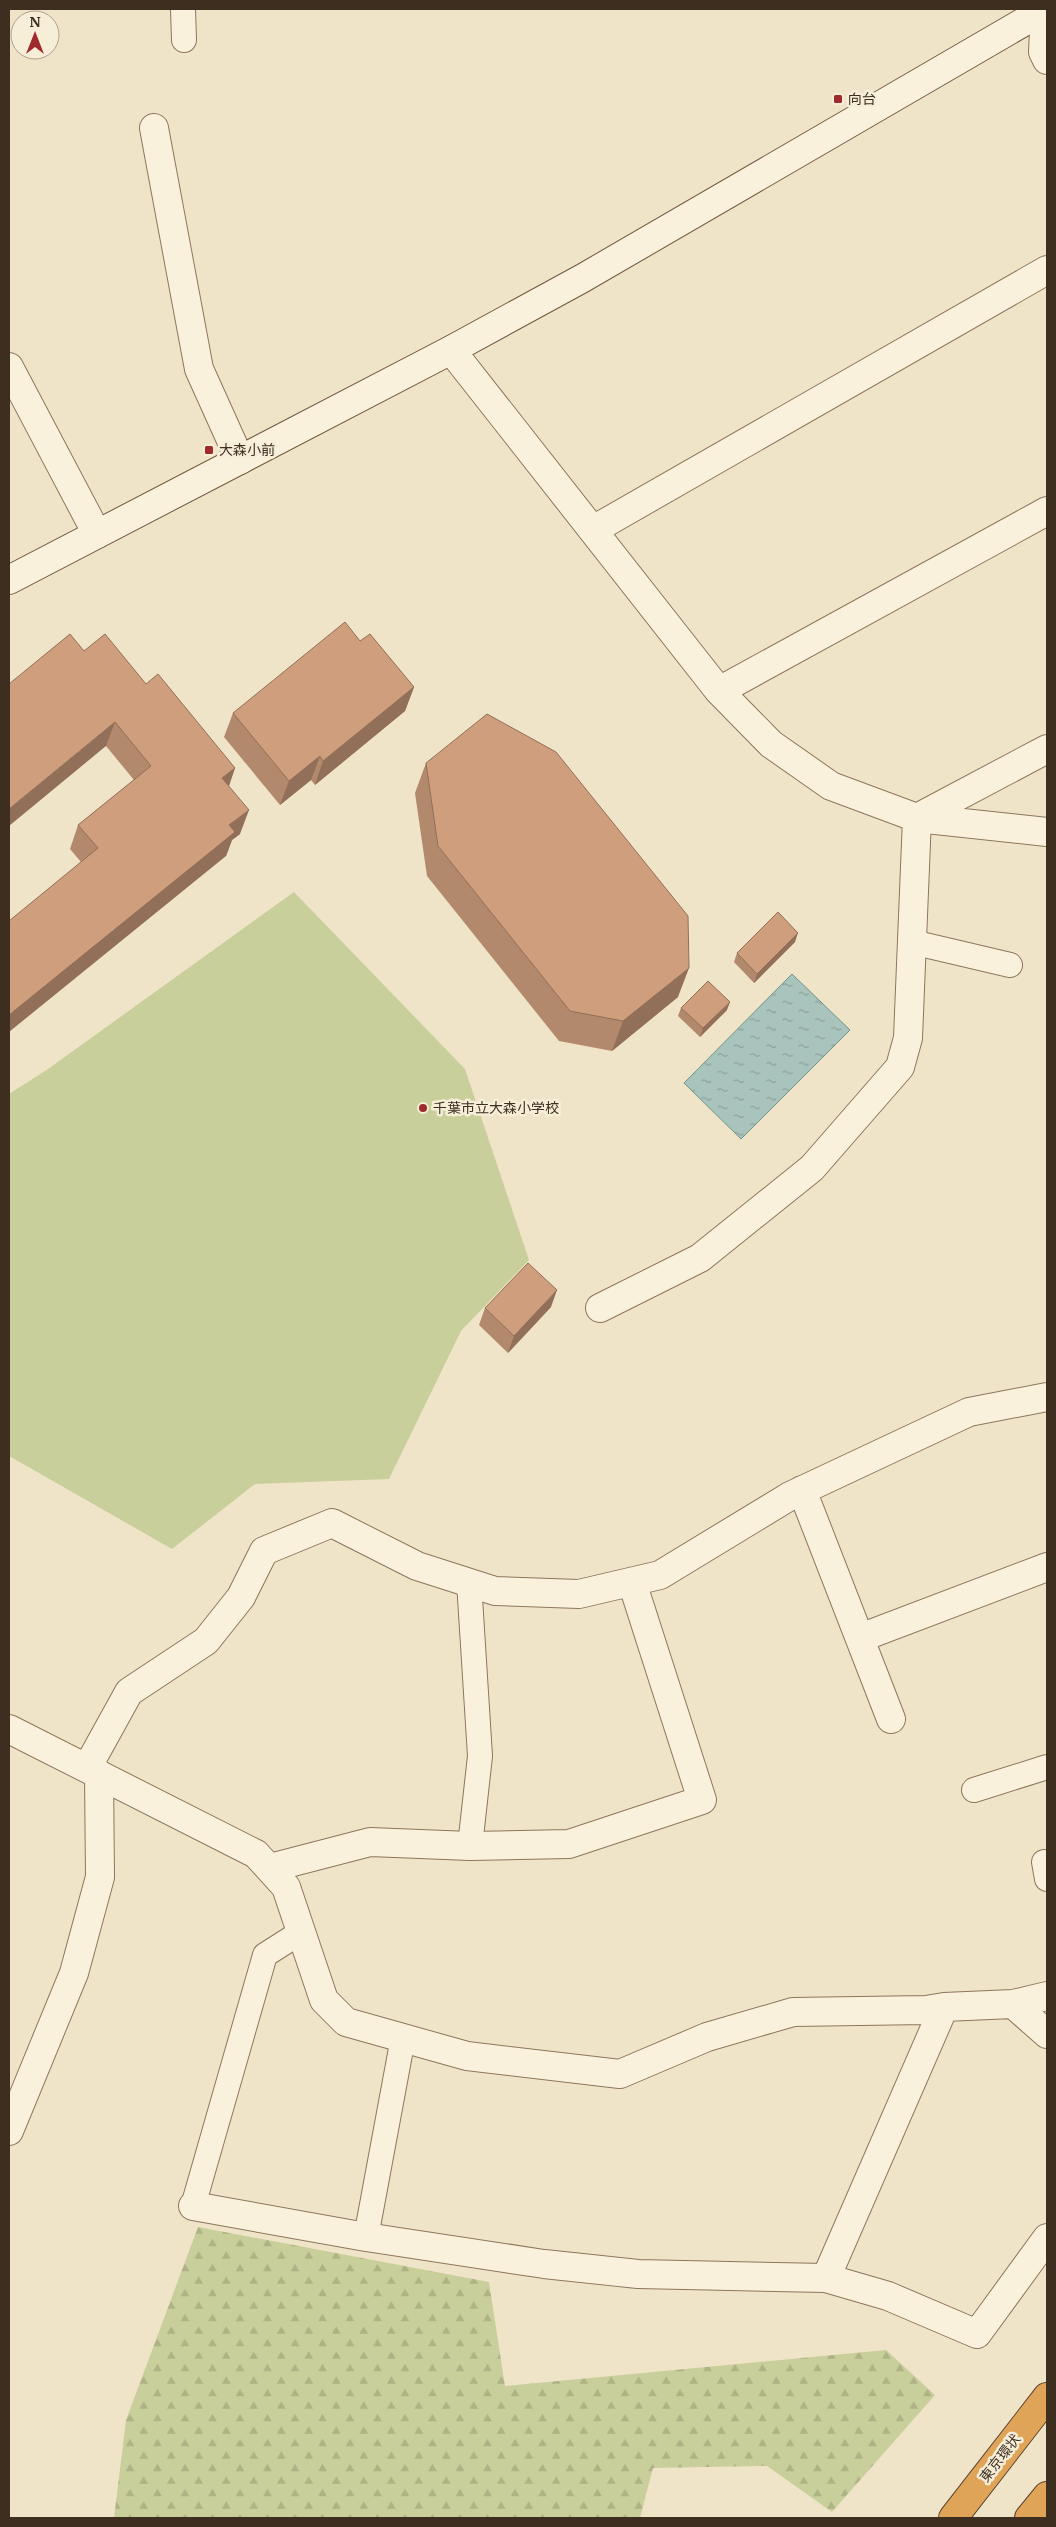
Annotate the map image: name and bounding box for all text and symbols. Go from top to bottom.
north arrow [10,10,60,60]
text: N [29,13,41,31]
place label: 向台 [848,90,876,108]
marker: 向台 [832,93,844,105]
place label: 大森小前 [219,441,275,459]
marker: 大森小前 [203,444,215,456]
place label: 千葉市立大森小学校 [433,1099,559,1117]
marker: 千葉市立大森小学校 [417,1102,429,1114]
street label: 東京環状 [976,2430,1024,2486]

